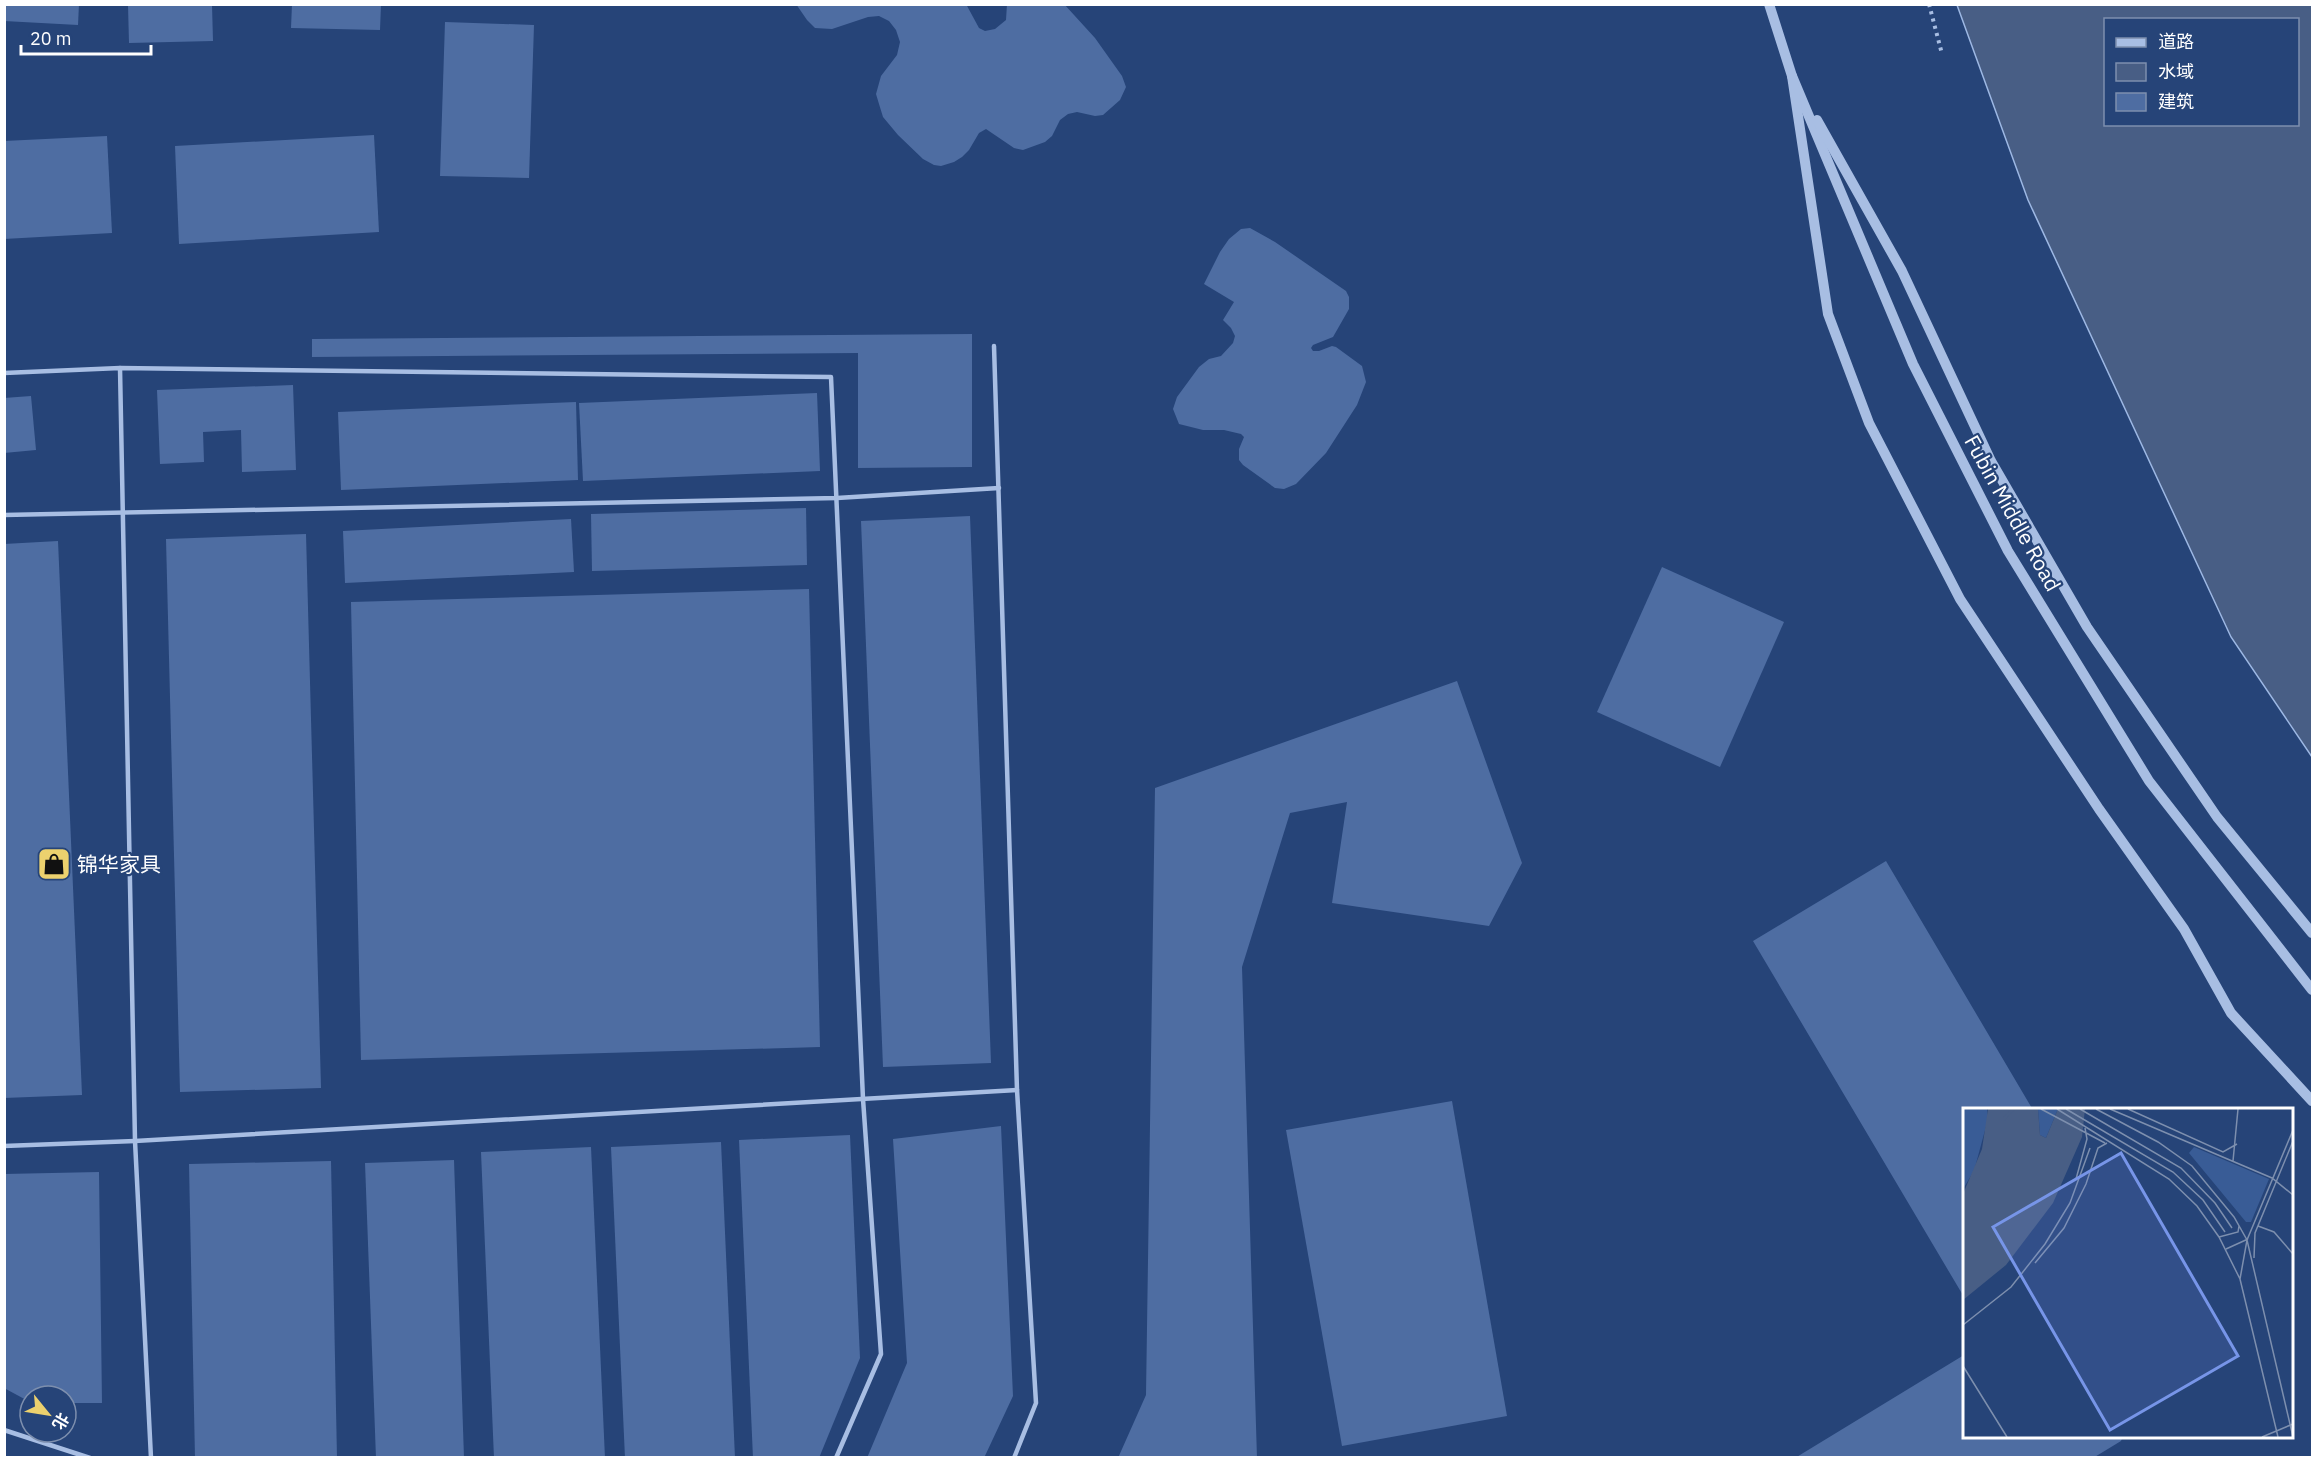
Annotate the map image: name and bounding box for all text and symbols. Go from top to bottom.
scale bar [21,18,152,56]
legend [2104,18,2299,126]
text: 20 m [30,27,72,50]
text: 道路 [2158,30,2194,53]
text: 水域 [2158,60,2194,83]
text: 建筑 [2158,90,2194,113]
street label: Fubin Middle Road [1958,430,2068,596]
shop icon: 锦华家具 [36,846,72,882]
place label: 锦华家具 [77,850,161,878]
inset map [1963,1108,2293,1438]
north arrow [18,1384,78,1444]
text: 北 [48,1410,74,1433]

